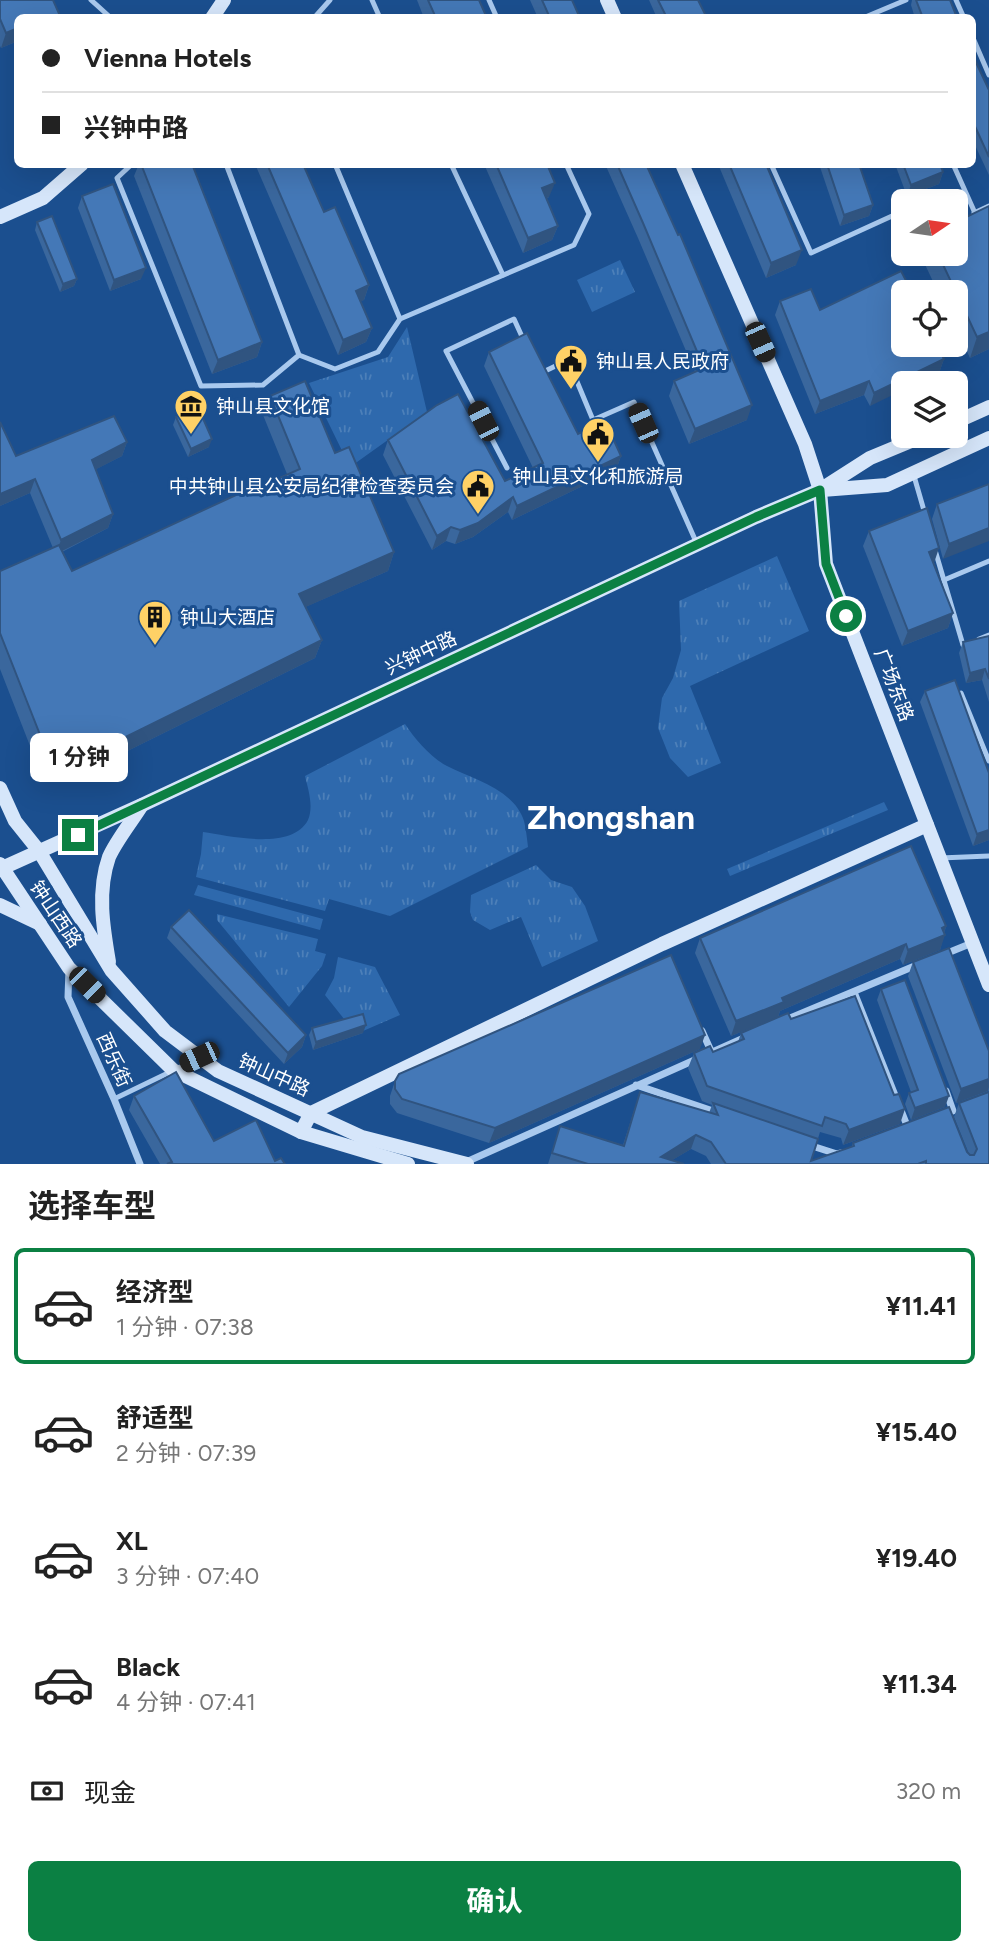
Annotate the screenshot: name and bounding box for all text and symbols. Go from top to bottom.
text: Vienna Hotels [84,42,251,74]
text: 兴钟中路 [84,112,188,144]
north arrow [891,189,968,266]
map controls [891,189,968,448]
button: locate [891,280,968,357]
car [742,319,779,365]
public building icon: 钟山县人民政府 [552,342,590,391]
place label: 钟山县人民政府 [596,350,729,373]
button: layers [891,371,968,448]
museum icon: 钟山县文化馆 [172,387,210,436]
place label: 钟山县文化馆 [216,395,330,418]
car [465,398,502,444]
car [625,400,662,446]
public building icon: 钟山县文化和旅游局 [579,415,617,464]
place label: 钟山县文化和旅游局 [512,465,684,488]
public building icon: 中共钟山县公安局纪律检查委员会 [459,467,497,516]
place label: 中共钟山县公安局纪律检查委员会 [169,475,454,498]
building icon: 钟山大酒店 [136,598,174,647]
route start [830,600,862,632]
place label: 钟山大酒店 [180,606,275,629]
street label: 兴钟中路 [382,627,460,679]
street label: 广场东路 [870,645,918,725]
callout: 1 分钟 [29,734,127,782]
text: 1 分钟 [48,743,110,771]
district label: Zhongshan [527,798,695,837]
route end [62,819,94,851]
street label: 钟山西路 [25,876,87,952]
car [65,963,110,1007]
street label: 西乐街 [92,1029,136,1091]
car [176,1039,223,1075]
street label: 钟山中路 [235,1049,313,1101]
text: 选择车型 [28,1187,156,1225]
icon: car [32,1275,95,1338]
text: 经济型 [116,1276,194,1308]
text: ¥11.41 [886,1290,957,1322]
text: 1 分钟 · 07:38 [116,1313,254,1341]
icon: car [32,1401,95,1464]
text: 舒适型 [116,1402,194,1434]
text: ¥15.40 [876,1416,957,1448]
text: 2 分钟 · 07:39 [116,1439,256,1467]
text: XL [116,1525,148,1557]
icon: car [32,1527,95,1590]
text: ¥19.40 [876,1542,957,1574]
text: 3 分钟 · 07:40 [116,1562,259,1590]
text: Black [116,1651,180,1683]
icon: car [32,1653,95,1716]
text: ¥11.34 [882,1668,957,1700]
text: 4 分钟 · 07:41 [116,1688,256,1716]
icon: cash [28,1772,66,1810]
text: 现金 [84,1777,136,1809]
text: 320 m [896,1777,961,1805]
button: 确认 [28,1861,961,1941]

